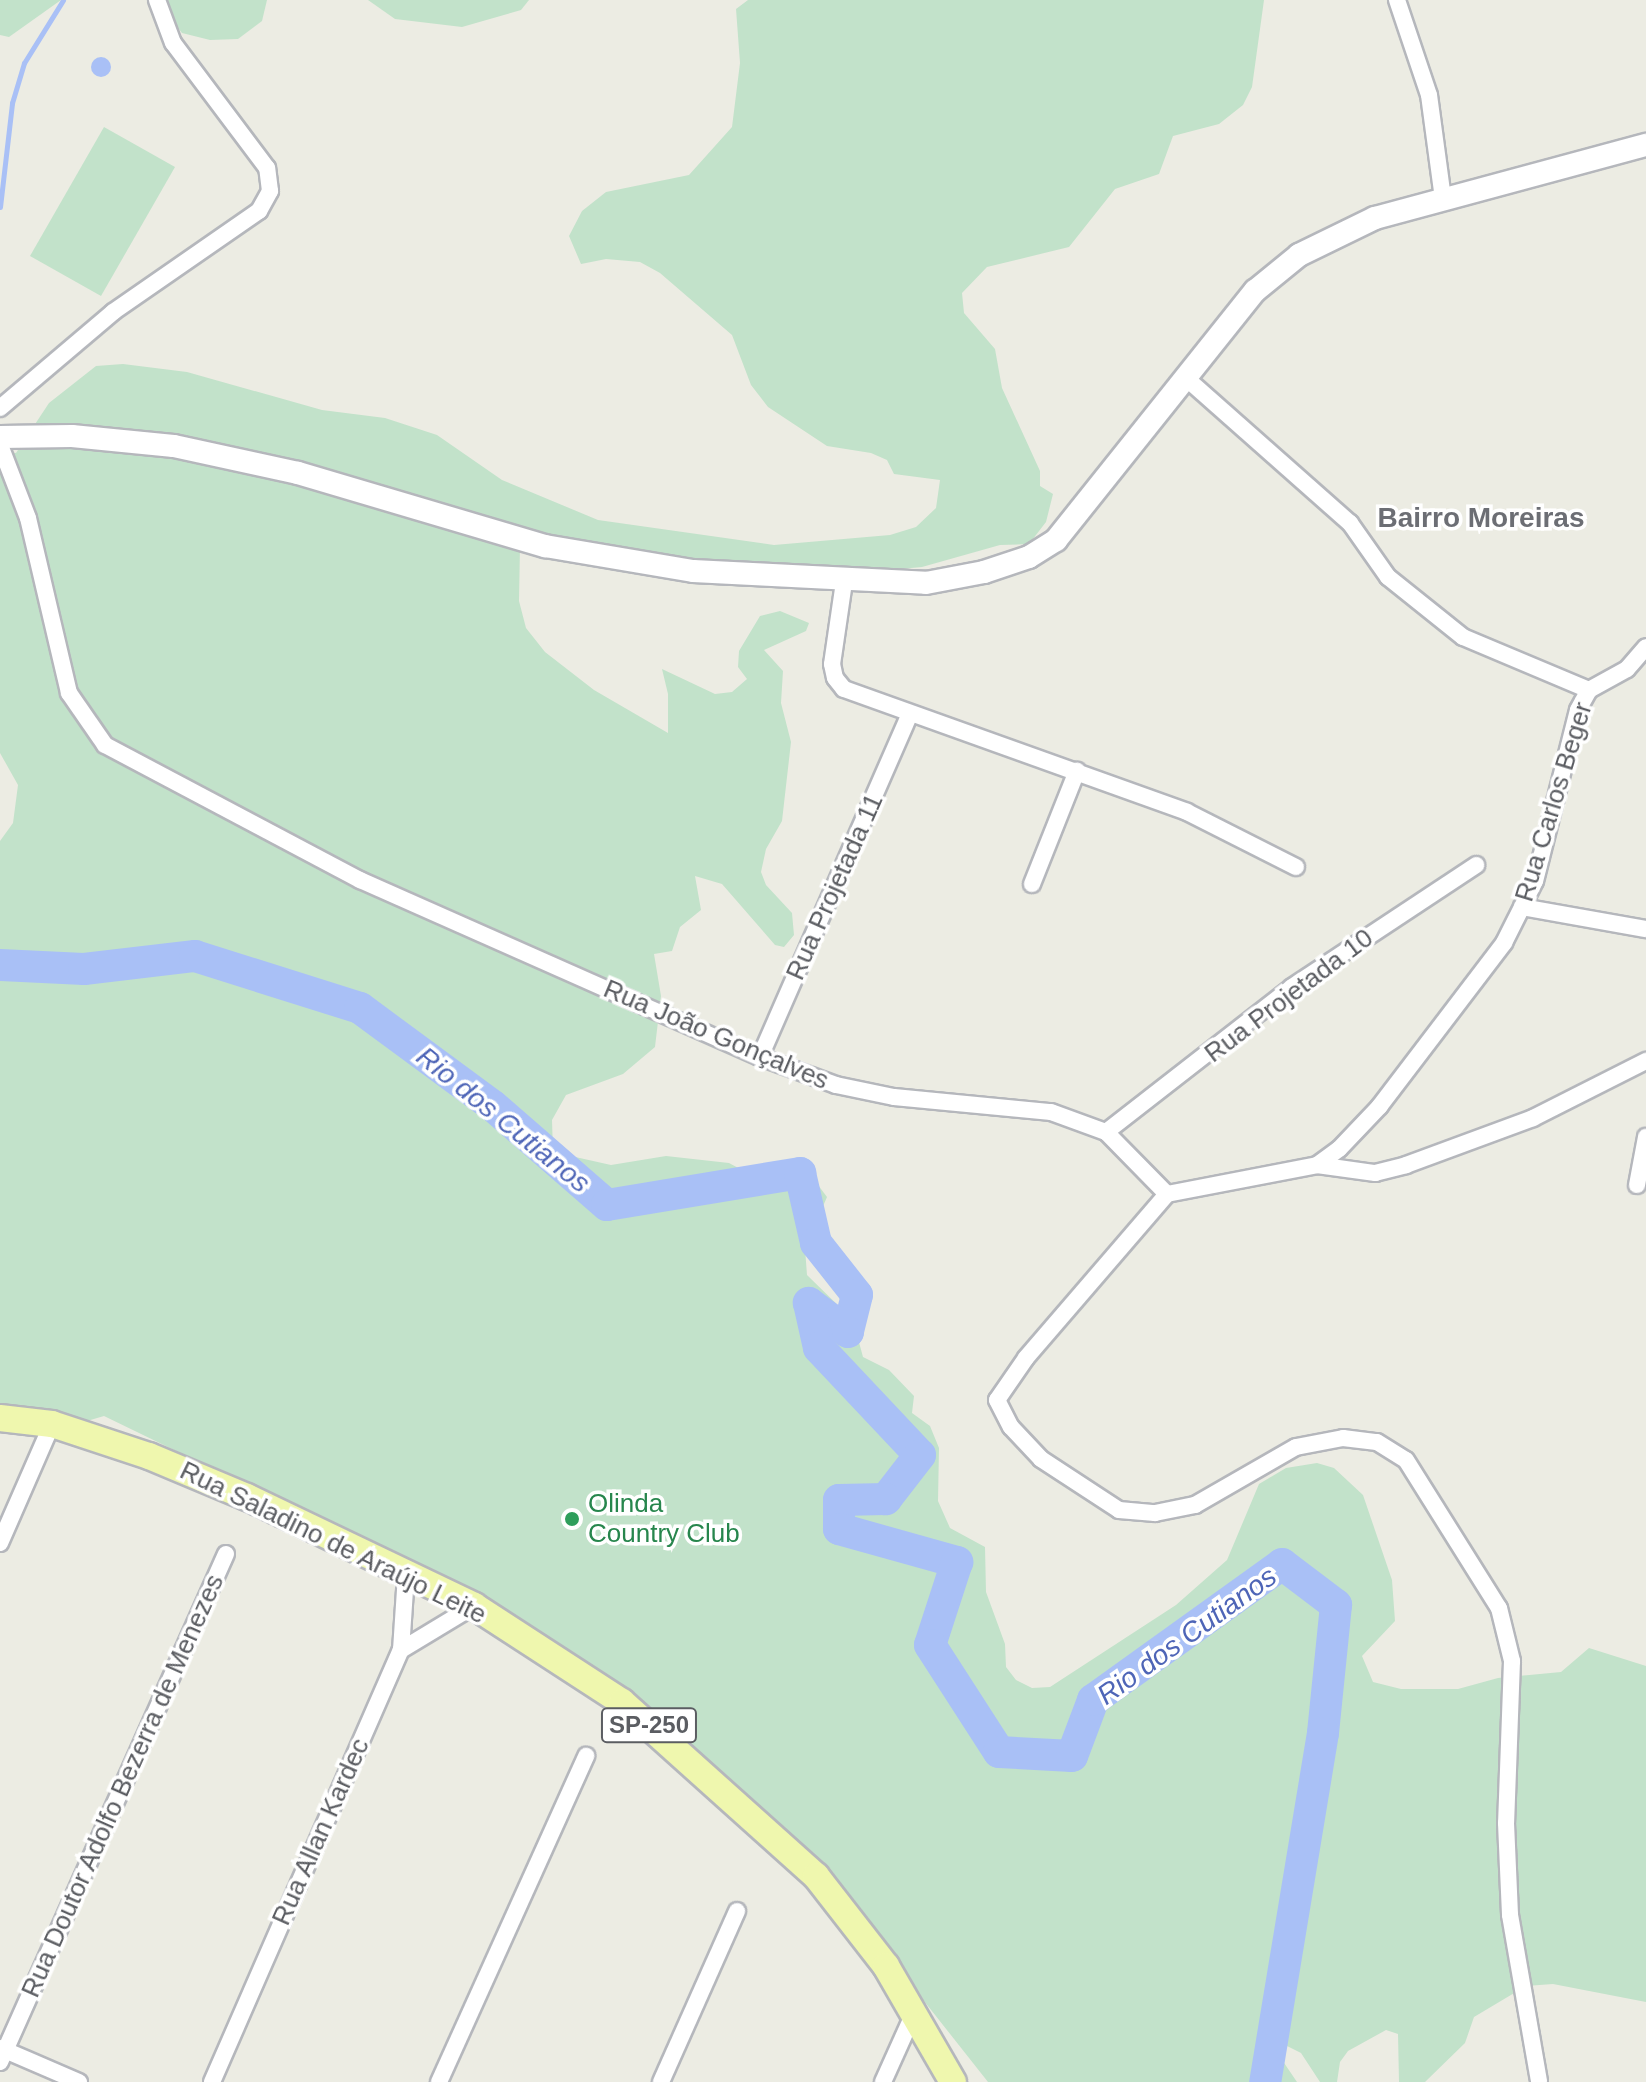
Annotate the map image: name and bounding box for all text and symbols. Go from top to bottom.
district label: Bairro Moreiras [1378,501,1584,535]
street label: Rua Carlos Beger [1509,699,1599,905]
street label: Rua Projetada 11 [780,789,890,985]
street label: Rua Projetada 10 [1199,923,1379,1069]
street label: Rua João Gonçalves [599,973,833,1097]
water label: Rio dos Cutianos [410,1040,596,1200]
street label: Rua Saladino de Araújo Leite [174,1455,492,1631]
place label: Olinda Country Club [588,1488,740,1550]
marker: Olinda Country Club [563,1510,581,1528]
water label: Rio dos Cutianos [1091,1560,1283,1712]
street label: Rua Doutor Adolfo Bezerra de Menezes [15,1569,231,2003]
road number: SP-250 [599,1705,699,1745]
street label: Rua Allan Kardec [266,1733,376,1931]

